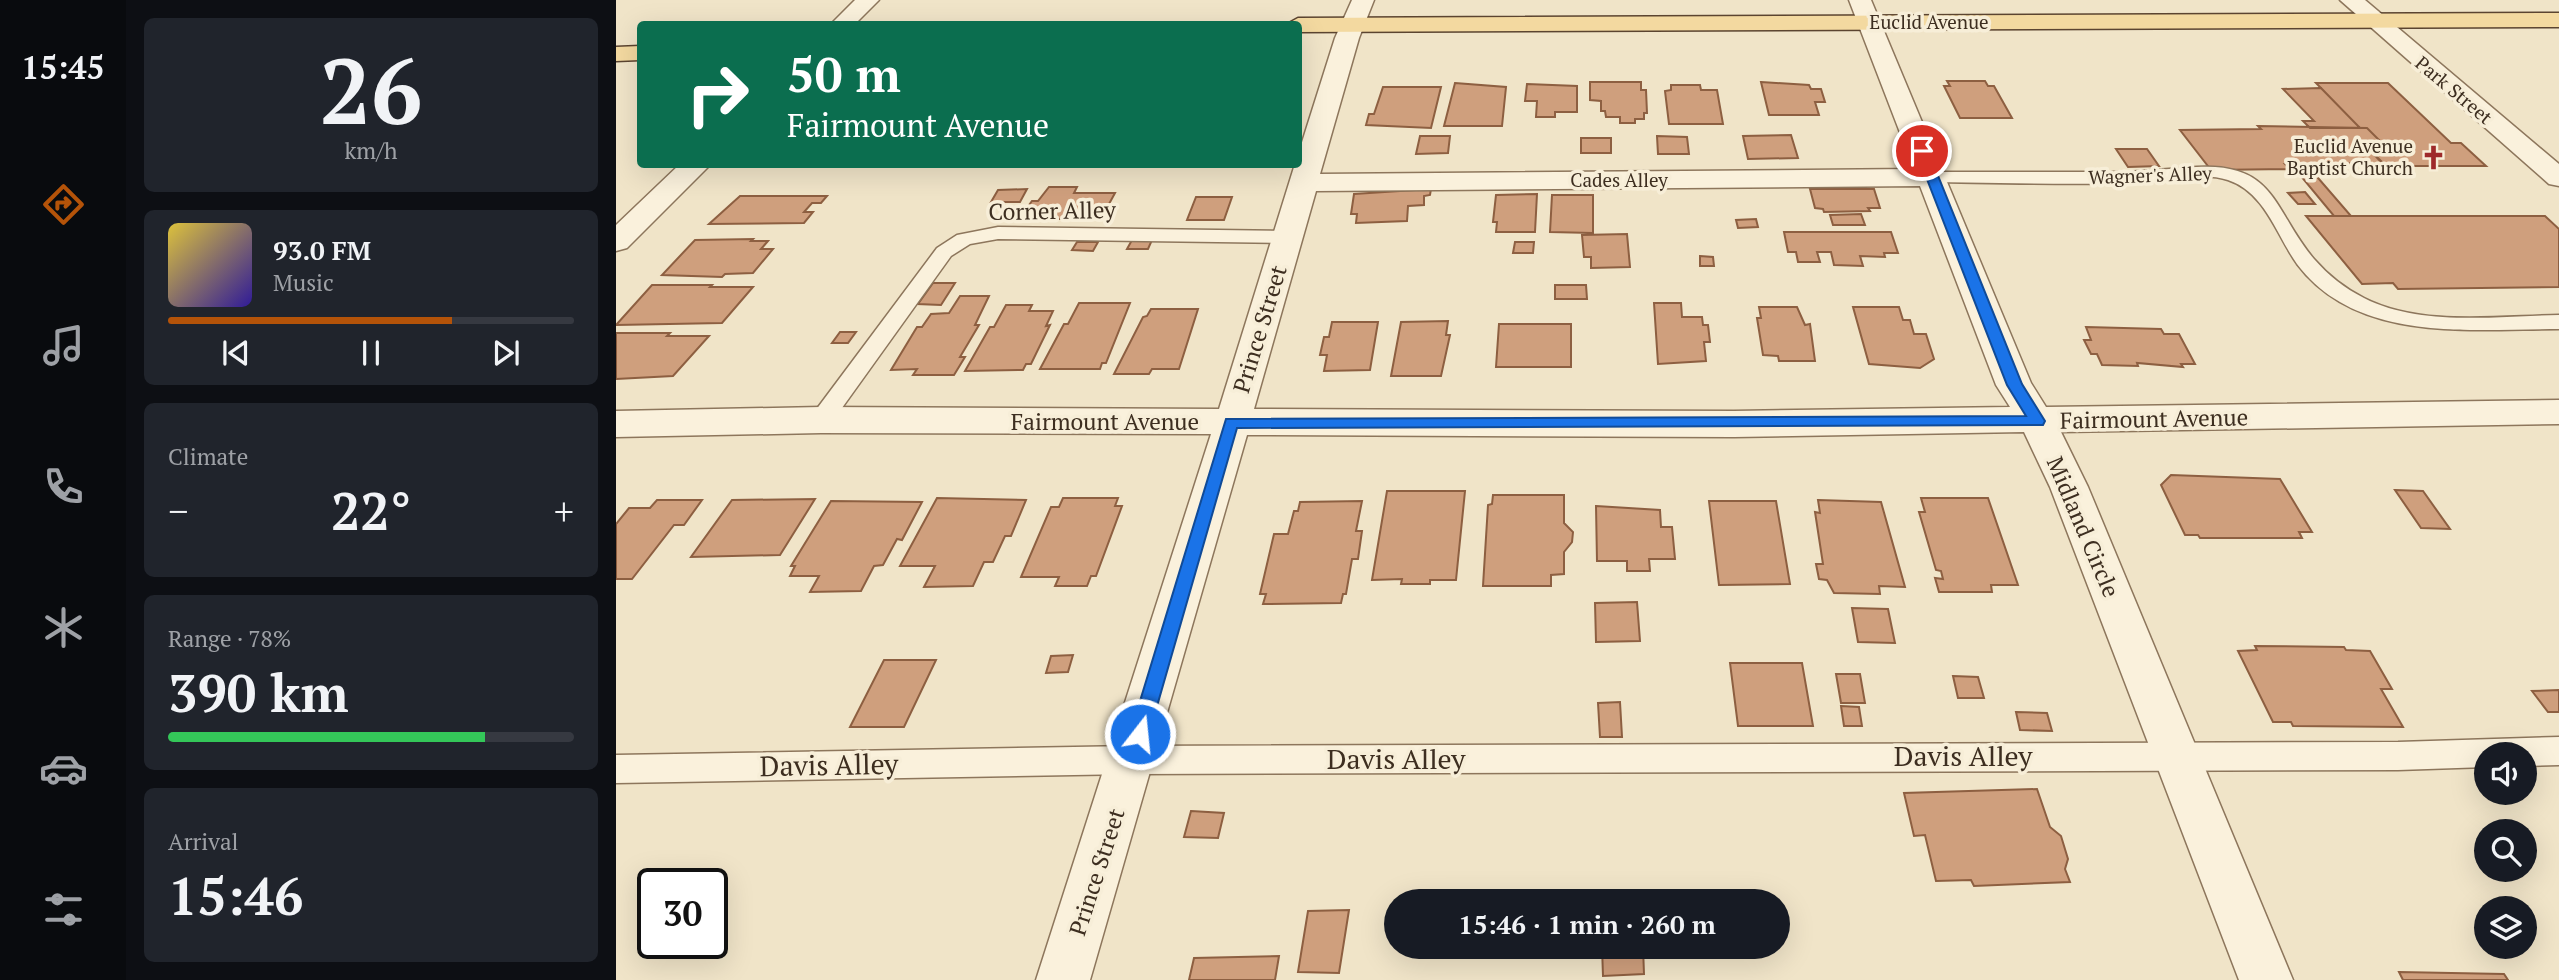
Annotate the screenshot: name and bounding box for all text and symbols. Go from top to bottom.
street label: Euclid Avenue [1869,9,1989,34]
text: 26 [320,29,422,150]
text: 50 m [787,41,901,106]
text: 15:45 [21,46,105,88]
icon: right [672,49,763,140]
street label: Park Street [2411,50,2498,129]
text: Fairmount Avenue [787,104,1049,146]
pin [1892,121,1952,181]
icon: arrive [1903,132,1941,170]
place label: Euclid Avenue Baptist Church [2287,133,2413,180]
text: km/h [344,135,398,166]
church icon: Euclid Avenue Baptist Church [2419,143,2447,171]
street label: Wagner's Alley [2088,160,2213,189]
street label: Cades Alley [1570,167,1668,192]
icon: directions [39,180,88,229]
street label: Corner Alley [988,194,1116,227]
text: 93.0 FM [273,233,371,267]
street label: Prince Street [1225,261,1294,396]
text: Music [273,267,334,298]
icon: music [39,321,88,370]
icon: previous [217,334,255,372]
icon: pause [352,334,390,372]
icon: next [487,334,525,372]
street label: Fairmount Avenue [2060,401,2248,436]
street label: Fairmount Avenue [1011,406,1199,437]
text: Climate [168,441,248,472]
street label: Midland Circle [2040,452,2127,602]
icon: phone [39,462,88,511]
text: 22° [331,476,411,545]
text: − [168,486,188,536]
text: + [554,486,574,536]
icon: climate [39,603,88,652]
text: Range · 78% [168,623,291,654]
text: 390 km [168,658,349,727]
position arrow [1103,697,1177,771]
street label: Davis Alley [1894,737,2033,774]
street label: Davis Alley [1327,740,1466,777]
map controls [2474,742,2537,959]
button: sound [2474,742,2537,805]
icon: car [39,744,88,793]
street label: Davis Alley [759,745,900,784]
street label: Prince Street [1061,804,1132,939]
button: search [2474,819,2537,882]
text: Arrival [168,826,239,857]
text: 15:46 [168,861,303,930]
speed limit sign: 30 [637,868,728,959]
icon: filters [39,885,88,934]
button: layers [2474,896,2537,959]
text: 15:46 · 1 min · 260 m [1458,907,1716,941]

